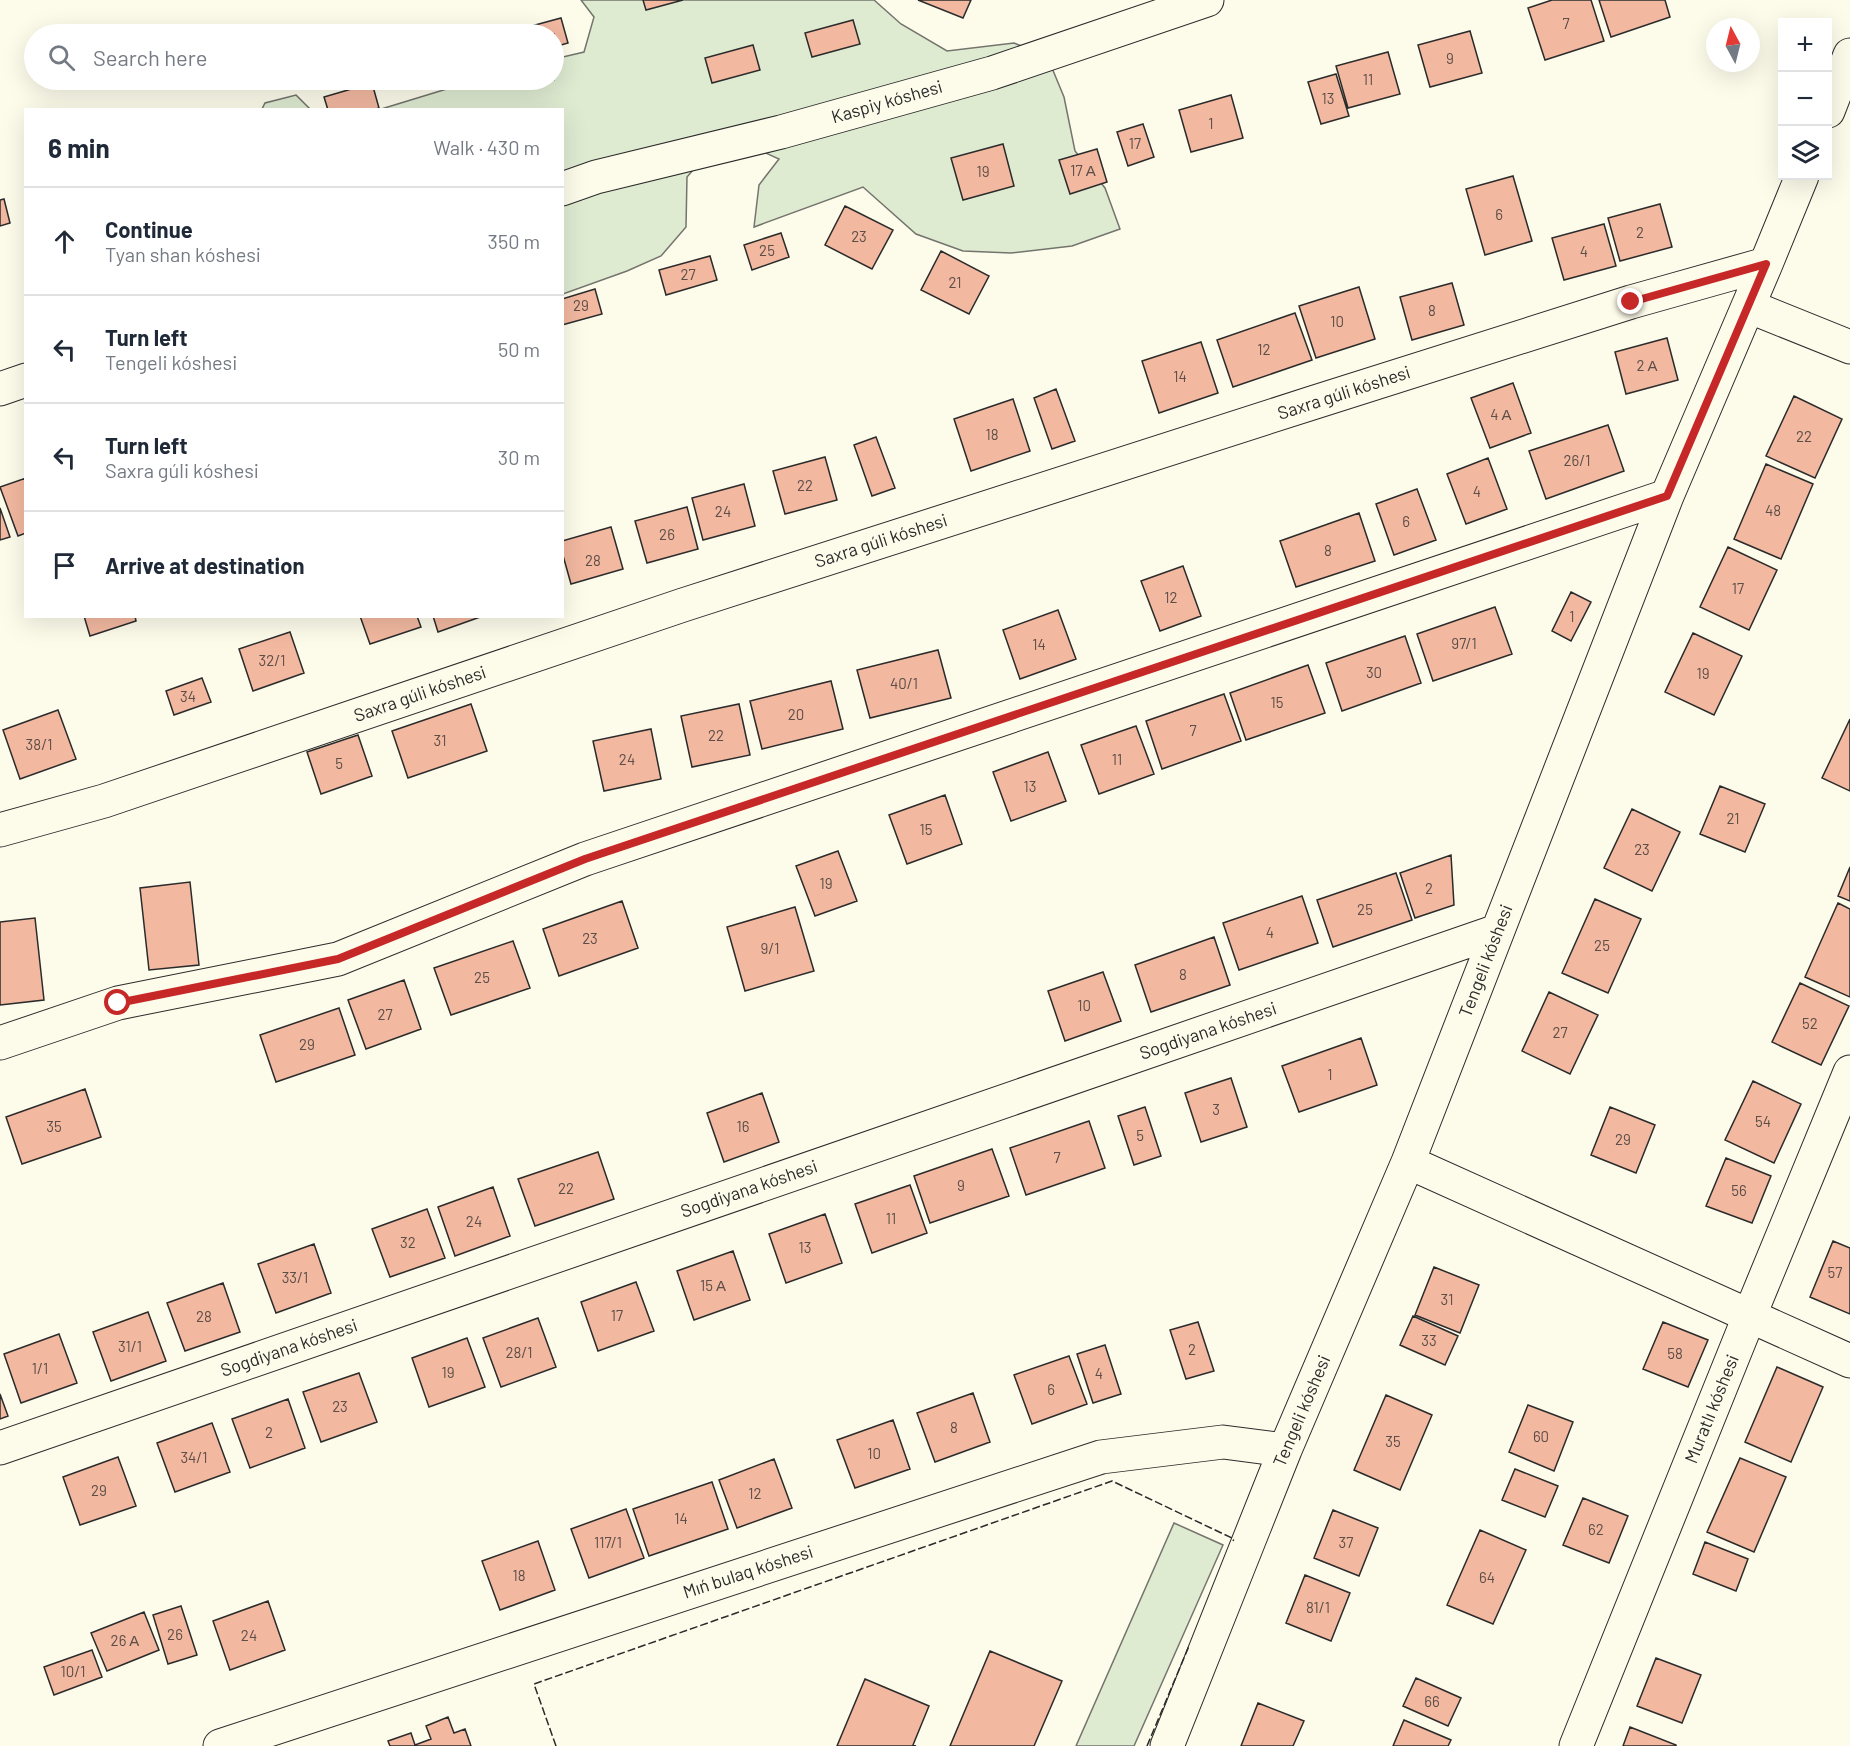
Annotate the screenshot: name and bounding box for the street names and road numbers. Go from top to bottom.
street label: Kaspiy kóshesi [829,75,945,127]
street label: Saxra gúli kóshesi [1274,360,1413,424]
street label: Saxra gúli kóshesi [811,508,950,572]
street label: Saxra gúli kóshesi [351,660,489,726]
street label: Tengeli kóshesi [1453,901,1517,1020]
street label: Sogdiyana kóshesi [1136,996,1279,1064]
street label: Sogdiyana kóshesi [677,1154,820,1222]
street label: Sogdiyana kóshesi [217,1313,360,1381]
street label: Muratlı kóshesi [1679,1351,1743,1466]
street label: Tengeli kóshesi [1268,1352,1334,1470]
street label: Mıń bulaq kóshesi [680,1540,816,1602]

